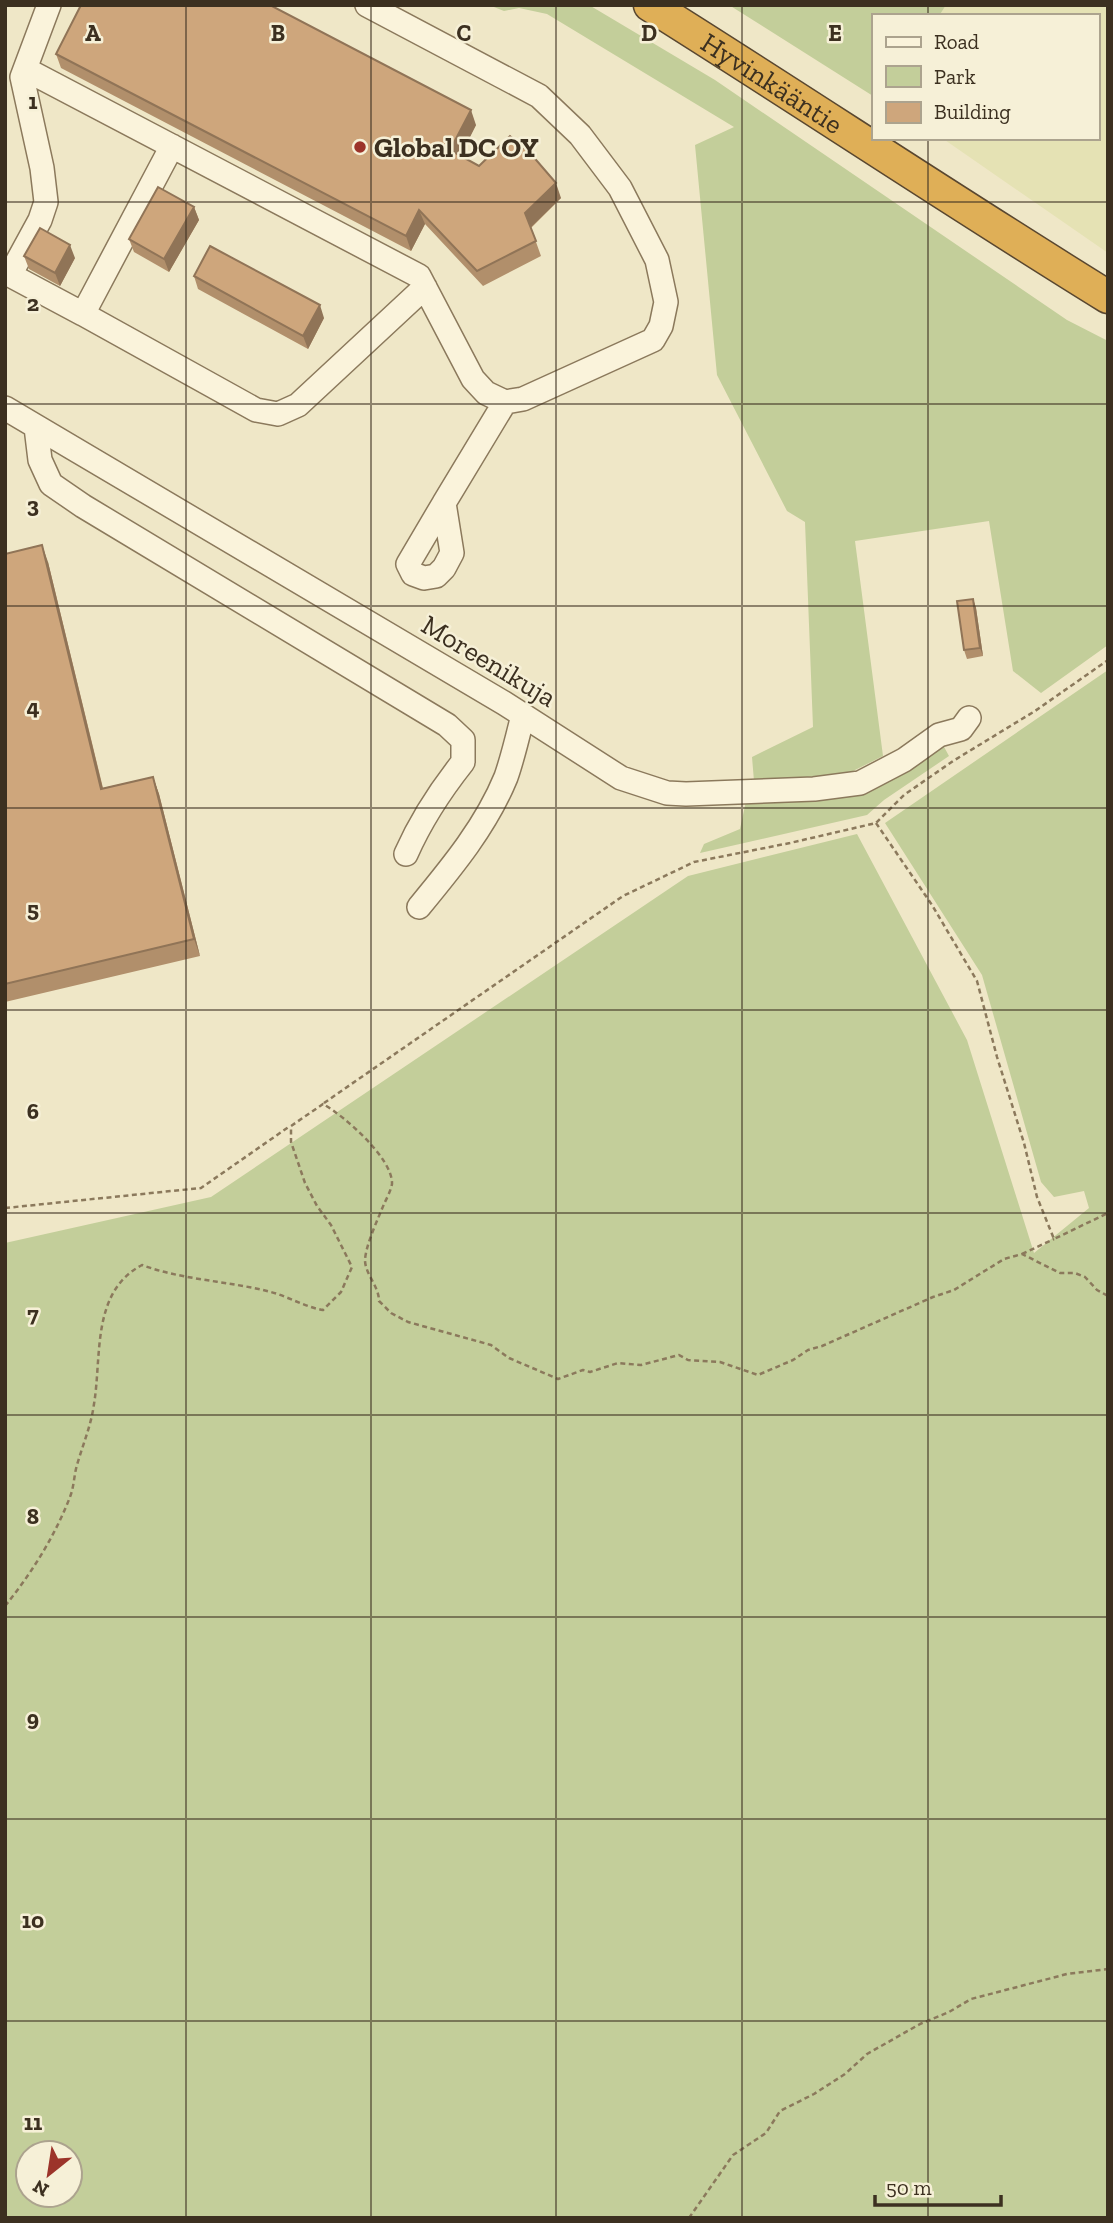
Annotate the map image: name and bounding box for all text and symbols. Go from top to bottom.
legend [872,14,1099,140]
text: A [85,19,101,47]
text: B [271,19,285,47]
text: C [457,19,471,47]
text: D [641,19,657,47]
text: E [828,19,842,47]
street label: Hyvinkääntie [695,25,849,141]
text: Road [934,29,980,54]
text: Park [934,64,976,89]
text: 1 [28,87,38,115]
text: Building [934,99,1011,124]
place label: Global DC OY [374,131,539,164]
marker: Global DC OY [352,139,368,155]
text: 2 [27,289,39,317]
text: 3 [27,491,39,519]
street label: Moreenikuja [416,608,563,714]
text: 4 [26,693,40,721]
text: 5 [27,895,39,923]
text: 6 [27,1097,39,1125]
text: 7 [27,1300,39,1328]
text: 8 [27,1502,39,1530]
text: 9 [27,1704,39,1732]
text: 10 [22,1906,44,1934]
text: 11 [24,2108,42,2136]
north arrow [14,2139,84,2209]
scale bar [875,2164,1001,2208]
text: N [29,2175,53,2202]
text: 50 m [886,2175,932,2200]

